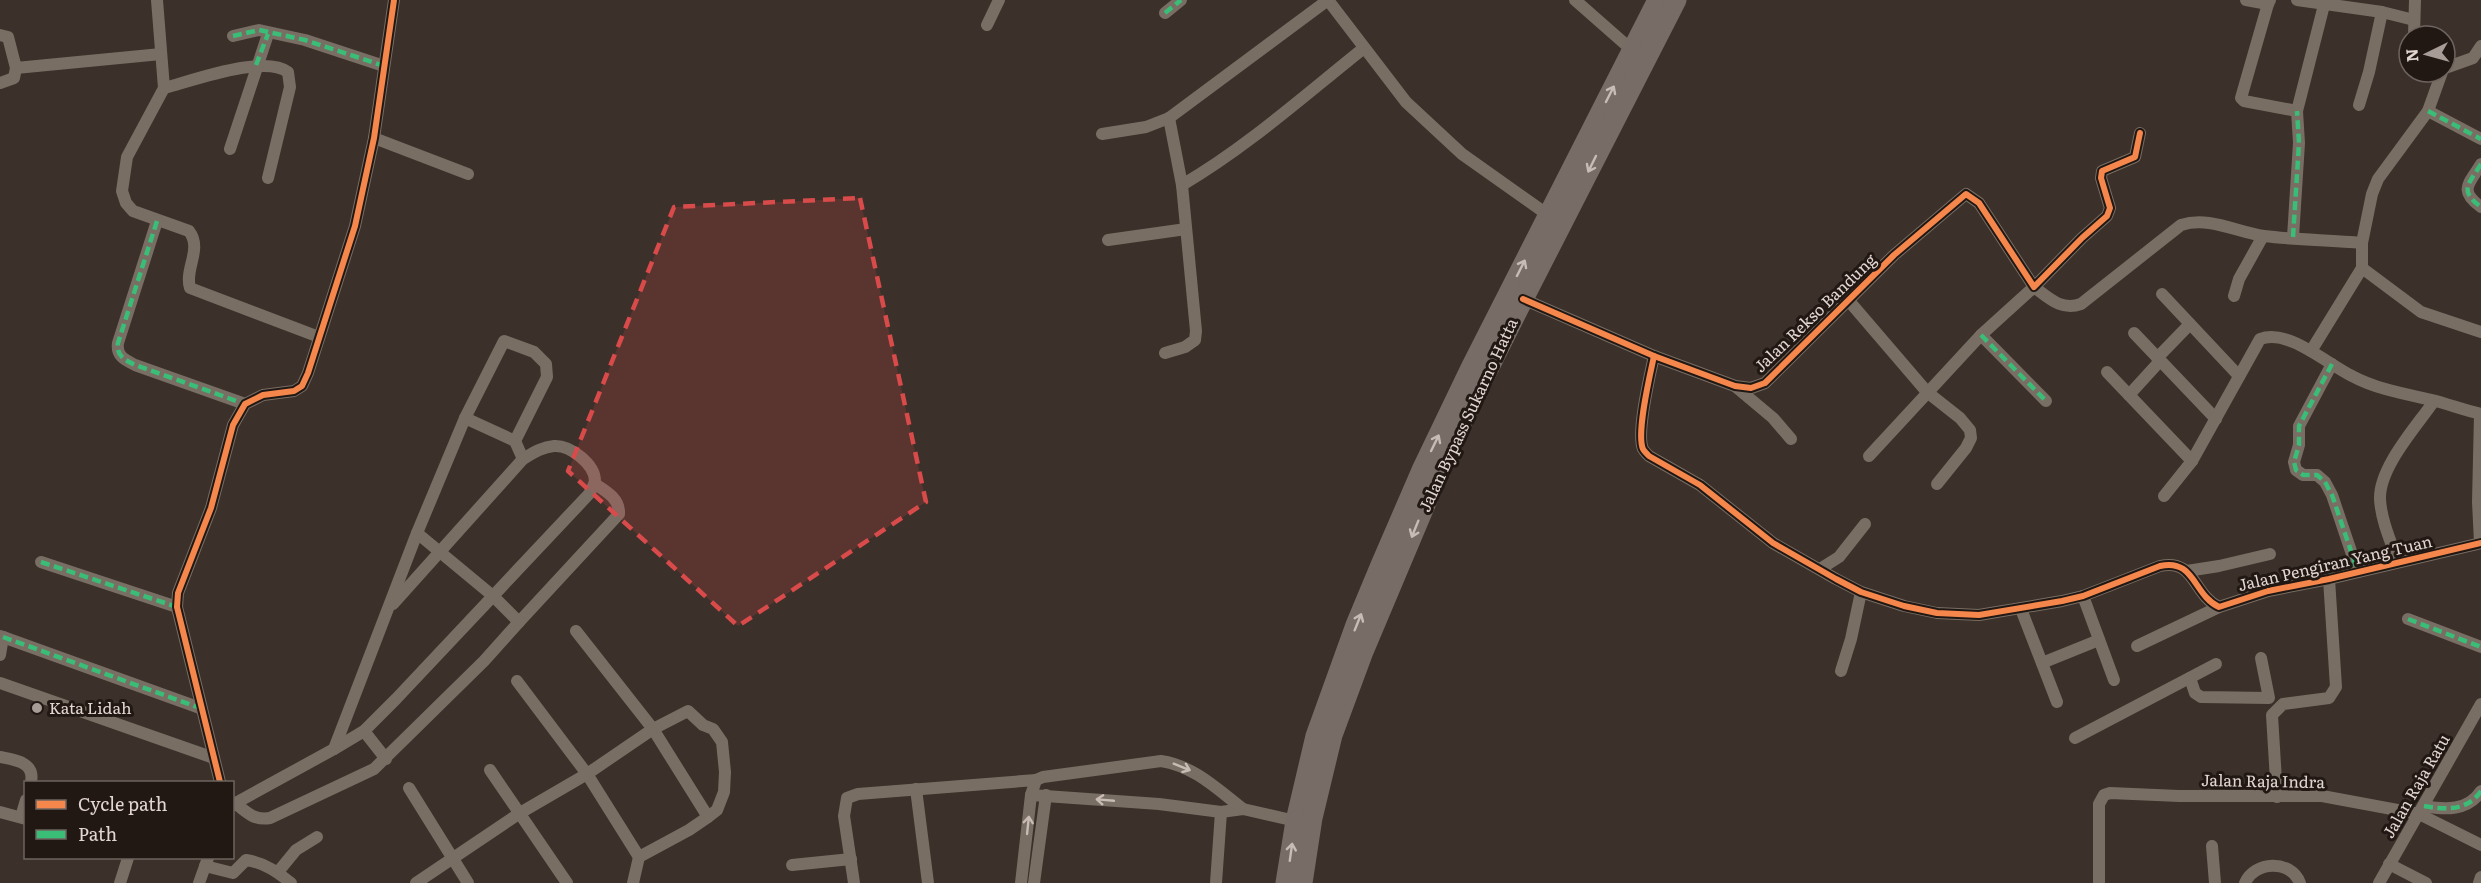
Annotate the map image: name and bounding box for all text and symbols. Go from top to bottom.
north arrow [2397,24,2457,84]
text: N [2399,48,2424,63]
one-way arrow [1604,86,1616,104]
one-way arrow [1586,155,1597,173]
street label: Jalan Rekso Bandung [1748,247,1881,377]
one-way arrow [1516,260,1528,278]
street label: Jalan Bypass Sukarno Hatta [1412,313,1523,515]
one-way arrow [1429,435,1441,453]
one-way arrow [1409,519,1420,537]
street label: Jalan Pengiran Yang Tuan [2235,528,2435,596]
one-way arrow [1353,613,1364,632]
place label: Kata Lidah [49,695,132,719]
marker: Kata Lidah [30,701,44,715]
street label: Jalan Raja Ratu [2376,729,2455,842]
one-way arrow [1173,762,1191,773]
street label: Jalan Raja Indra [2201,767,2325,793]
legend [24,781,234,859]
text: Cycle path [78,790,167,817]
one-way arrow [1096,794,1116,805]
one-way arrow [1023,815,1034,835]
text: Path [78,820,117,847]
one-way arrow [1285,842,1296,862]

